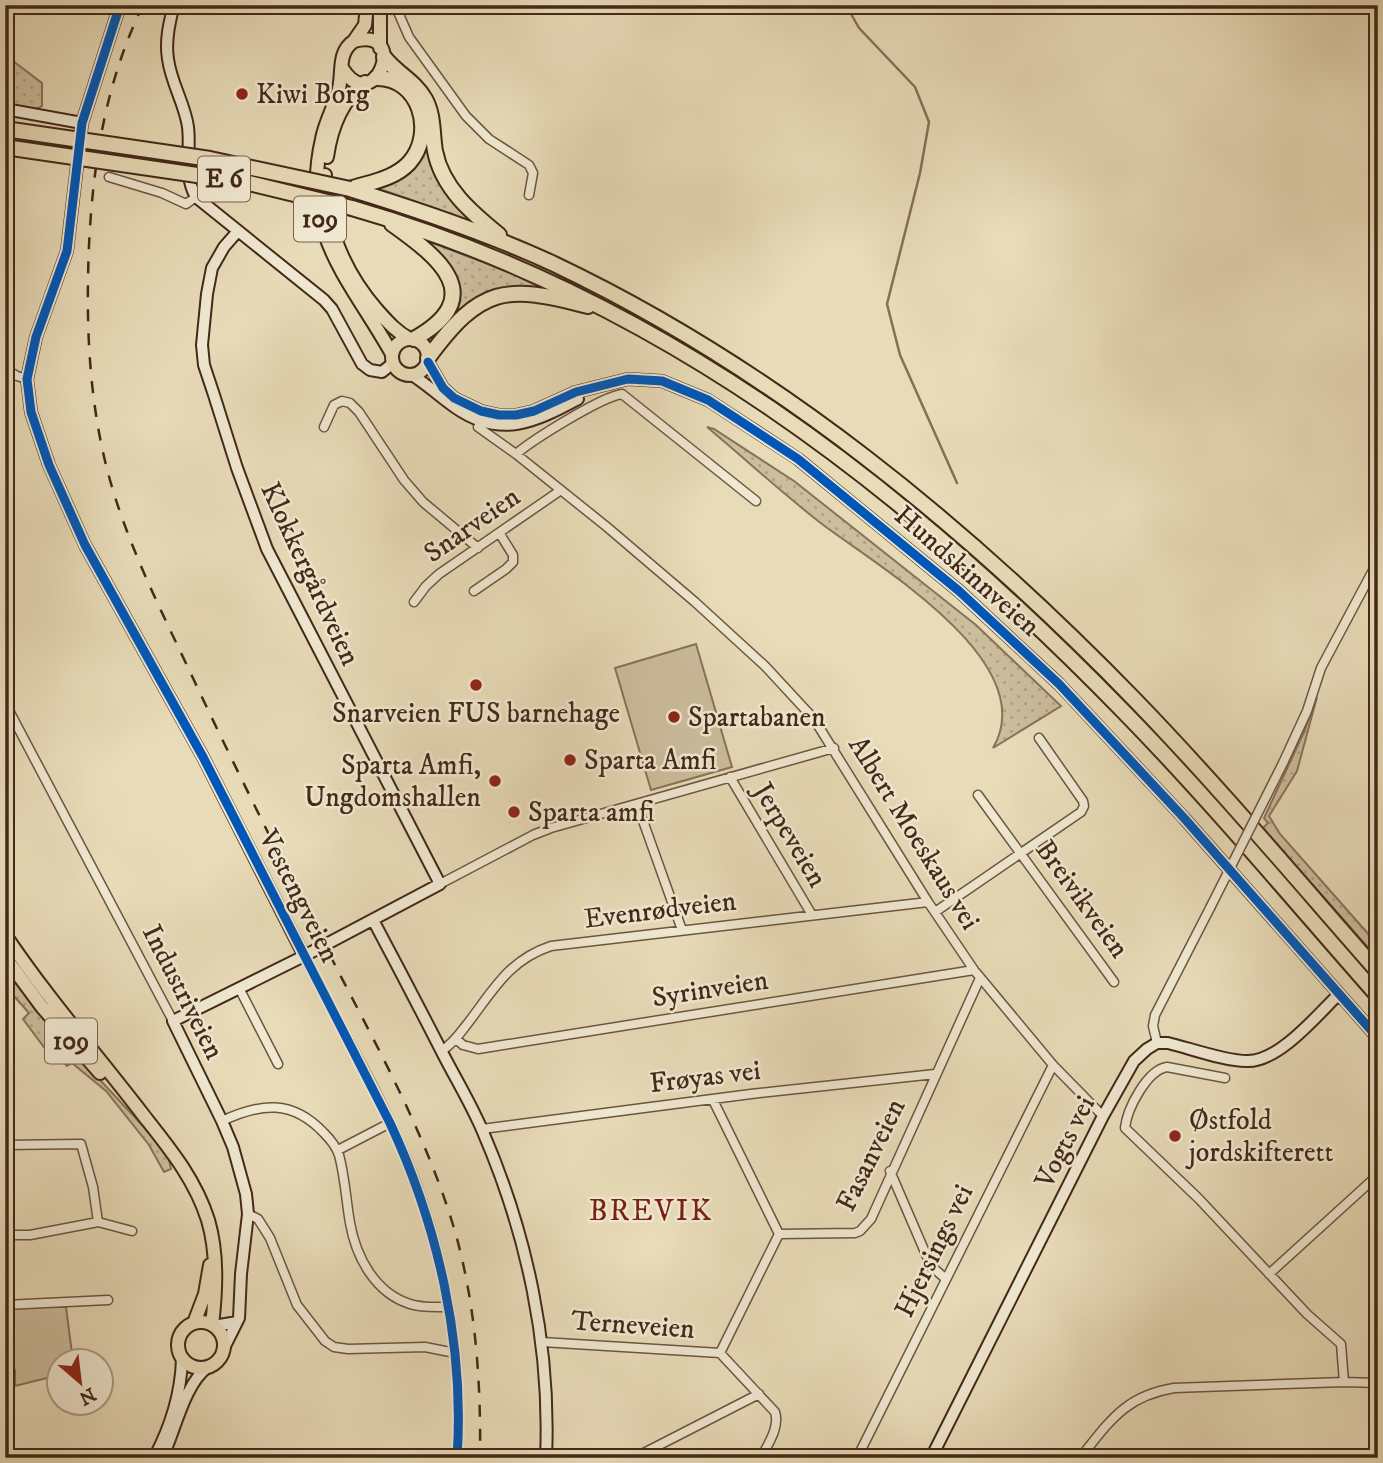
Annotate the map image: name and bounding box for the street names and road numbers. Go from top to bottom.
road number: E 6 [198,156,250,202]
road number: 109 [294,196,346,242]
street label: Klokkergårdveien [252,477,368,671]
street label: Snarveien [417,479,527,571]
street label: Hundskinnveien [887,498,1047,644]
street label: Albert Moeskaus vei [840,730,988,936]
street label: Jerpeveien [744,774,835,894]
street label: Vestengveien [250,823,347,968]
street label: Breivikveien [1027,833,1137,965]
street label: Evenrødveien [582,883,738,937]
street label: Industriveien [134,919,232,1066]
street label: Syrinveien [649,962,771,1015]
road number: 109 [45,1018,97,1064]
street label: Frøyas vei [648,1053,762,1101]
street label: Vogts vei [1027,1090,1103,1195]
street label: Fasanveien [829,1093,913,1217]
street label: Hjersings vei [887,1179,981,1323]
street label: Terneveien [570,1303,696,1347]

